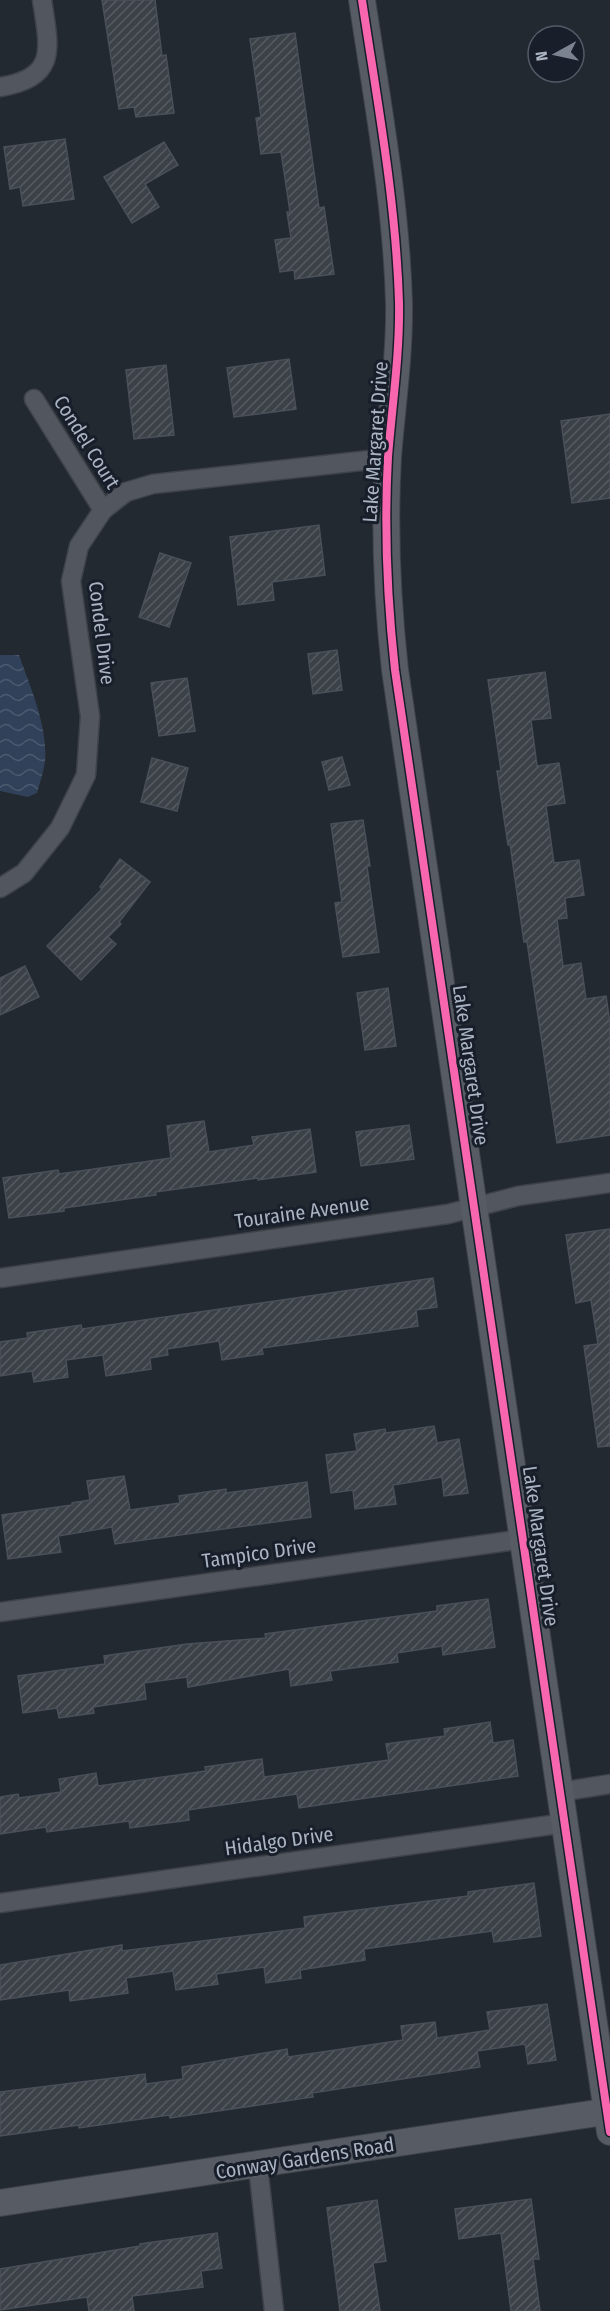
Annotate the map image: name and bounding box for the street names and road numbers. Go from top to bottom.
street label: Lake Margaret Drive [357,361,393,523]
street label: Condel Court [49,391,125,494]
street label: Condel Drive [84,580,120,686]
street label: Lake Margaret Drive [448,983,494,1147]
street label: Touraine Avenue [233,1191,371,1233]
street label: Lake Margaret Drive [518,1464,564,1628]
street label: Tampico Drive [200,1533,318,1573]
street label: Hidalgo Drive [223,1822,335,1860]
street label: Conway Gardens Road [214,2132,396,2184]

